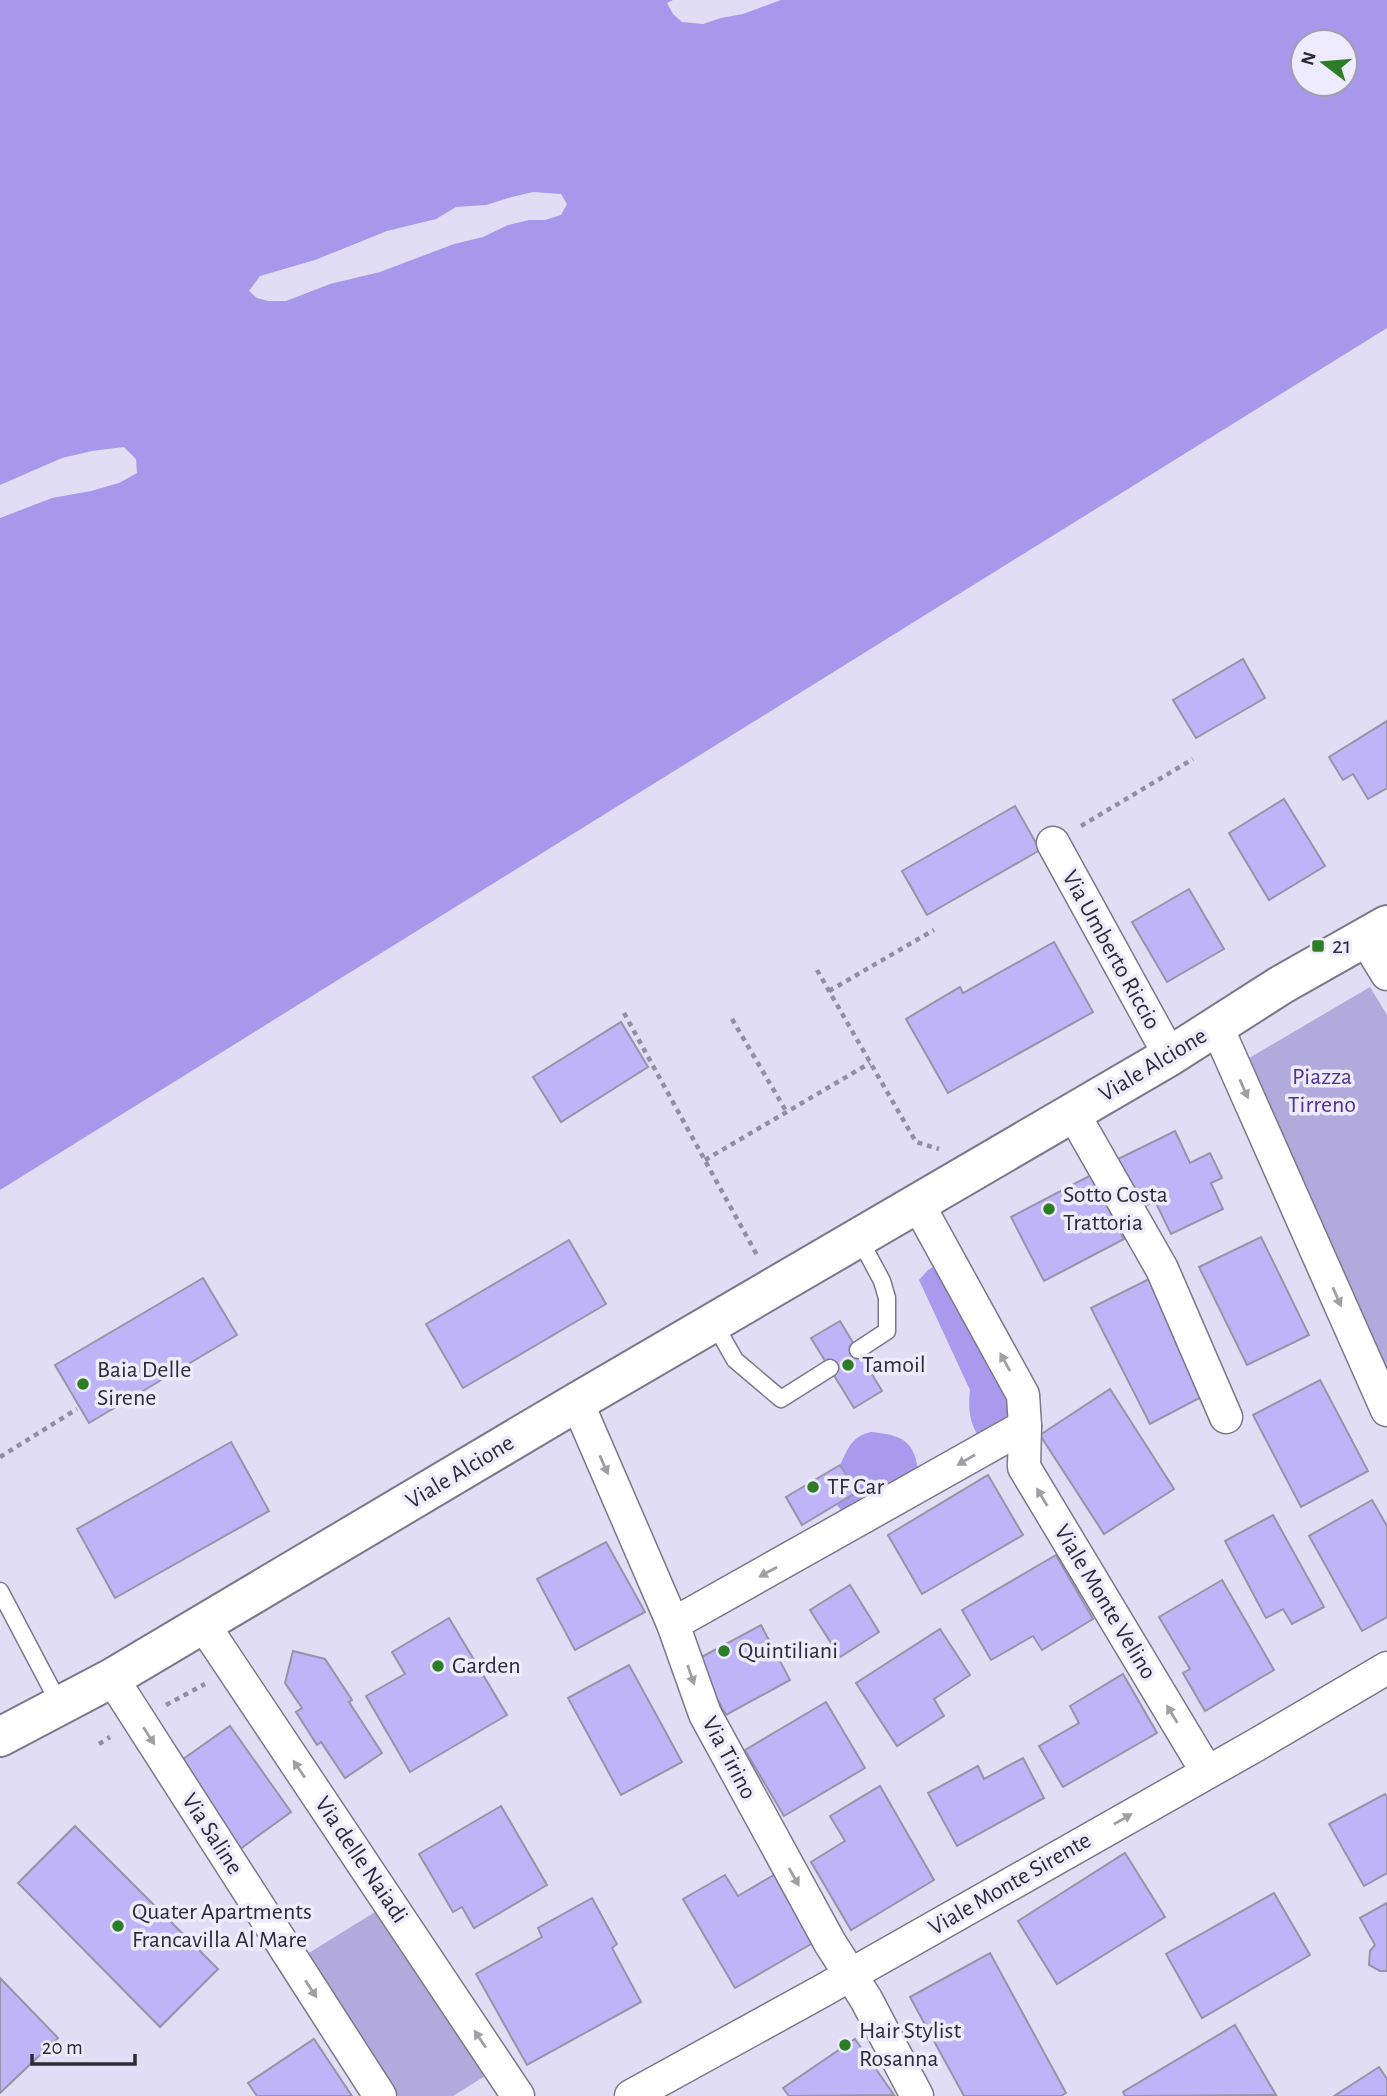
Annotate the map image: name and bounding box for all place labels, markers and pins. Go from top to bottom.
place label: 21 [1332,934,1351,958]
marker: 21 [1310,938,1326,954]
place label: Sotto Costa Trattoria [1063,1183,1168,1235]
marker: Sotto Costa Trattoria [1041,1201,1057,1217]
place label: Tamoil [862,1353,926,1377]
marker: Tamoil [840,1357,856,1373]
place label: Baia Delle Sirene [97,1358,191,1410]
marker: Baia Delle Sirene [75,1376,91,1392]
place label: TF Car [827,1475,884,1499]
marker: TF Car [805,1479,821,1495]
place label: Quintiliani [738,1639,838,1663]
marker: Quintiliani [716,1643,732,1659]
place label: Garden [452,1654,521,1678]
marker: Garden [430,1658,446,1674]
place label: Quater Apartments Francavilla Al Mare [132,1900,312,1952]
marker: Quater Apartments Francavilla Al Mare [110,1918,126,1934]
place label: Hair Stylist Rosanna [859,2019,961,2071]
marker: Hair Stylist Rosanna [837,2037,853,2053]

